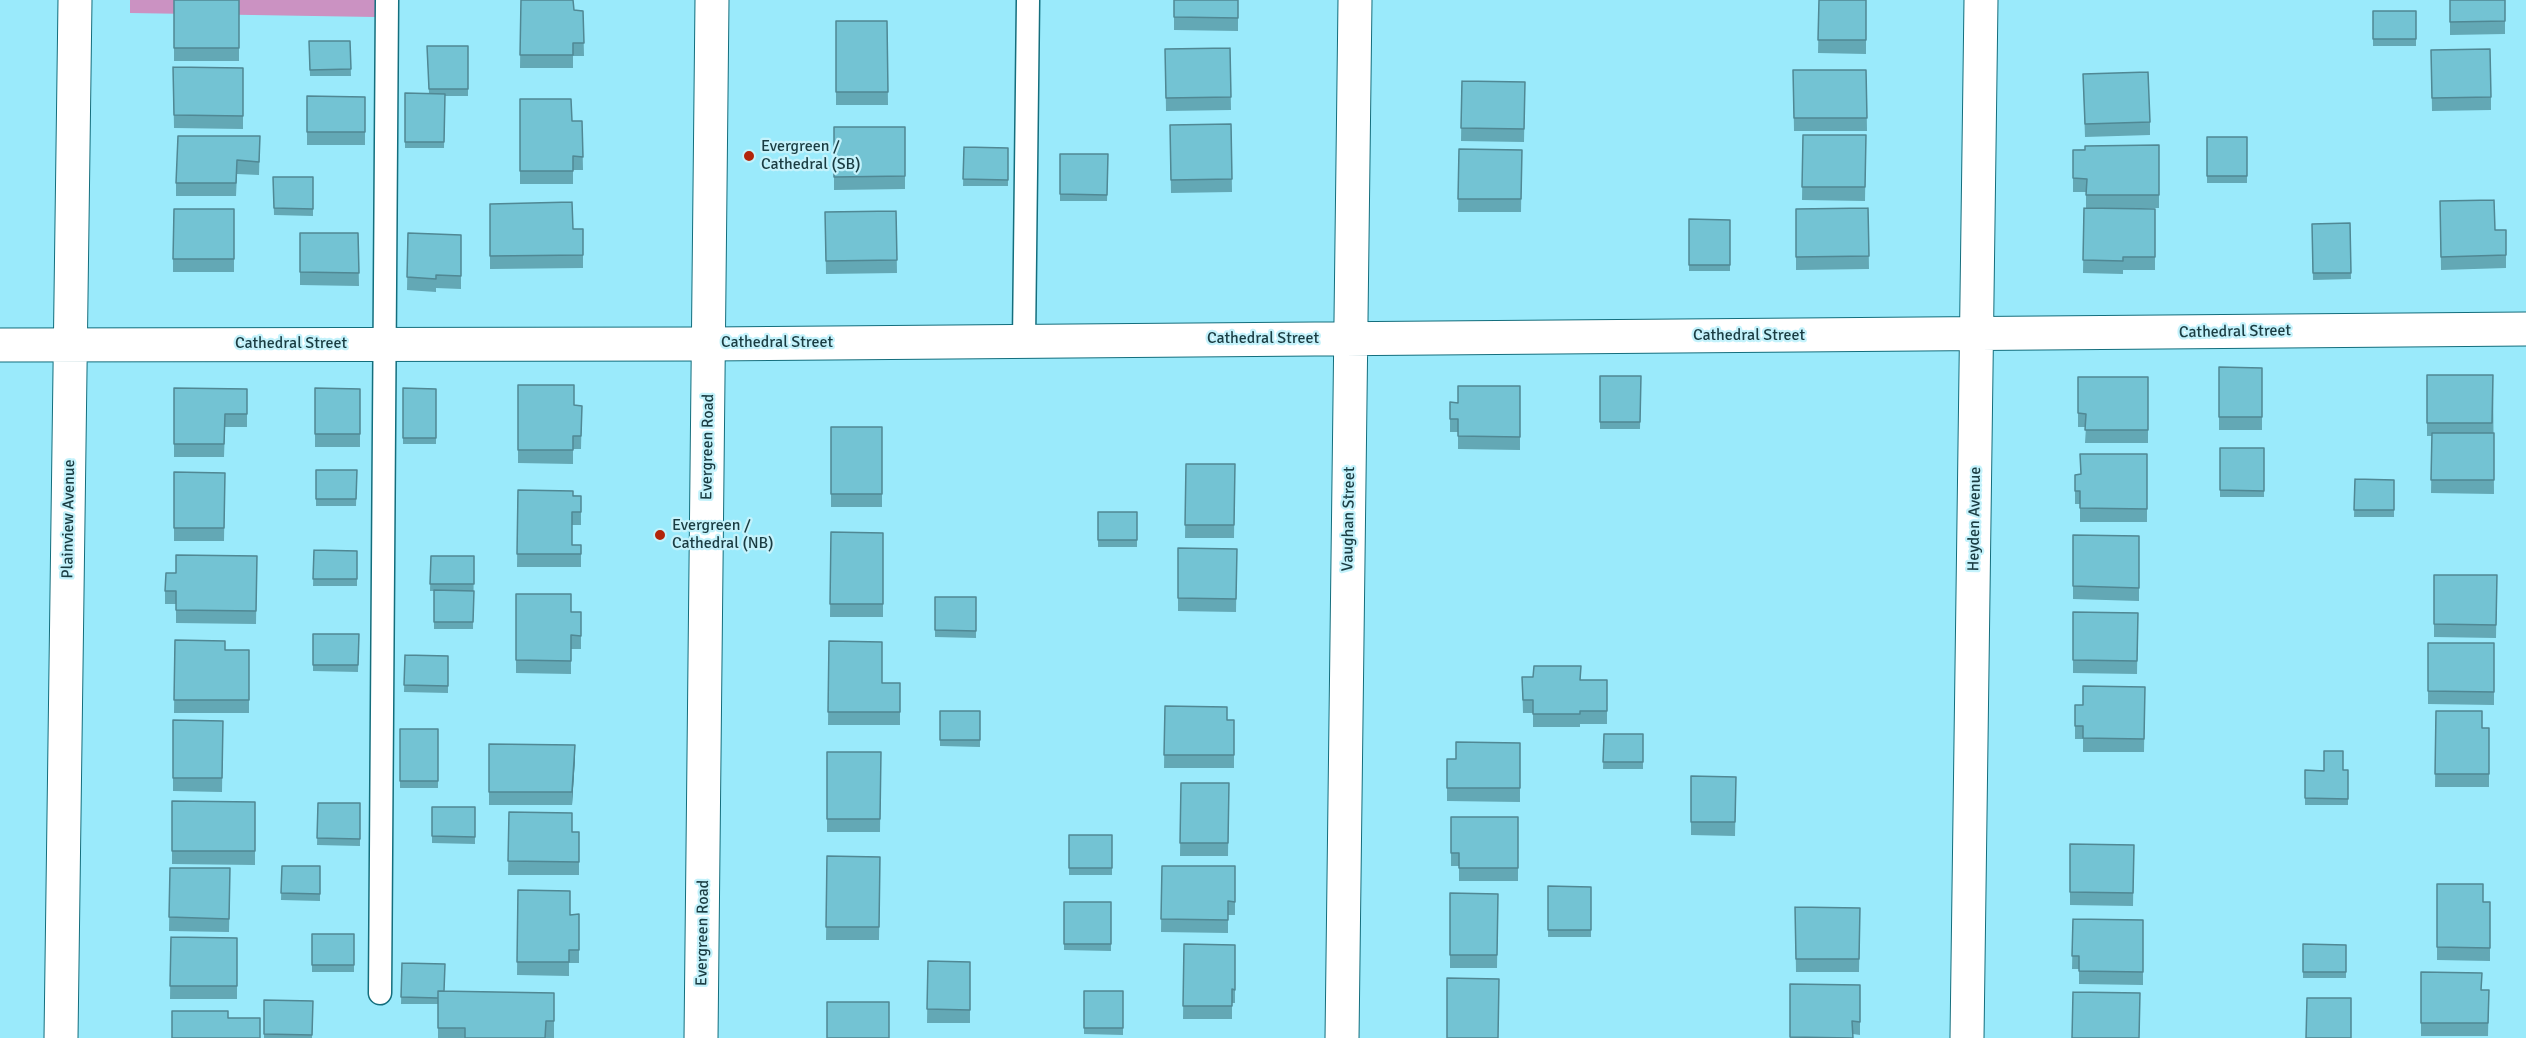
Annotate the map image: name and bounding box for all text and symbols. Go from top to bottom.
place label: Evergreen / Cathedral (SB) [761,137,861,175]
marker: Evergreen / Cathedral (SB) [742,149,756,163]
street label: Cathedral Street [2179,321,2291,343]
street label: Cathedral Street [1693,326,1805,346]
street label: Cathedral Street [1207,329,1319,349]
street label: Cathedral Street [721,333,833,353]
street label: Cathedral Street [235,334,347,354]
street label: Evergreen Road [697,394,719,500]
street label: Plainview Avenue [58,459,80,579]
street label: Heyden Avenue [1964,466,1986,572]
street label: Vaughan Street [1338,467,1360,571]
place label: Evergreen / Cathedral (NB) [672,516,774,554]
marker: Evergreen / Cathedral (NB) [653,528,667,542]
street label: Evergreen Road [692,880,714,986]

